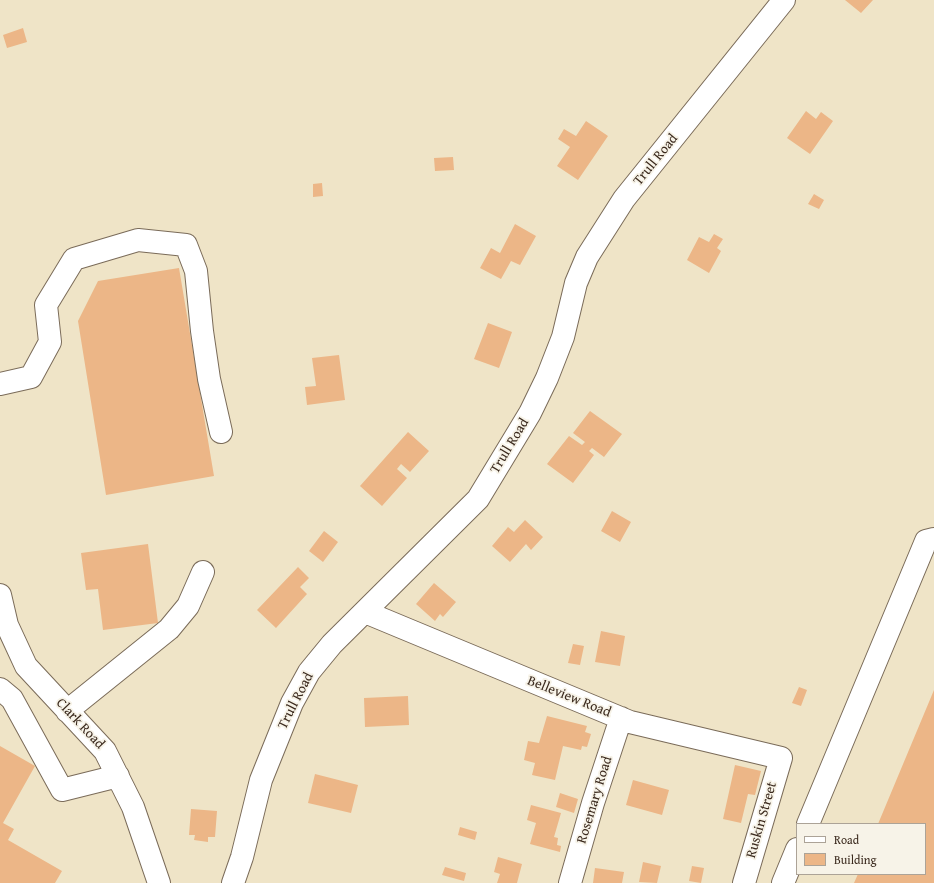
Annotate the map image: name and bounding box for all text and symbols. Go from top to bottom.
street label: Trull Road [630,131,682,189]
street label: Trull Road [487,415,533,477]
street label: Trull Road [275,670,317,732]
street label: Belleview Road [525,673,613,721]
street label: Clark Road [52,695,108,753]
street label: Rosemary Road [574,754,616,846]
street label: Ruskin Street [743,780,781,860]
legend [796,823,926,875]
text: Road [834,831,859,848]
text: Building [834,851,877,868]

